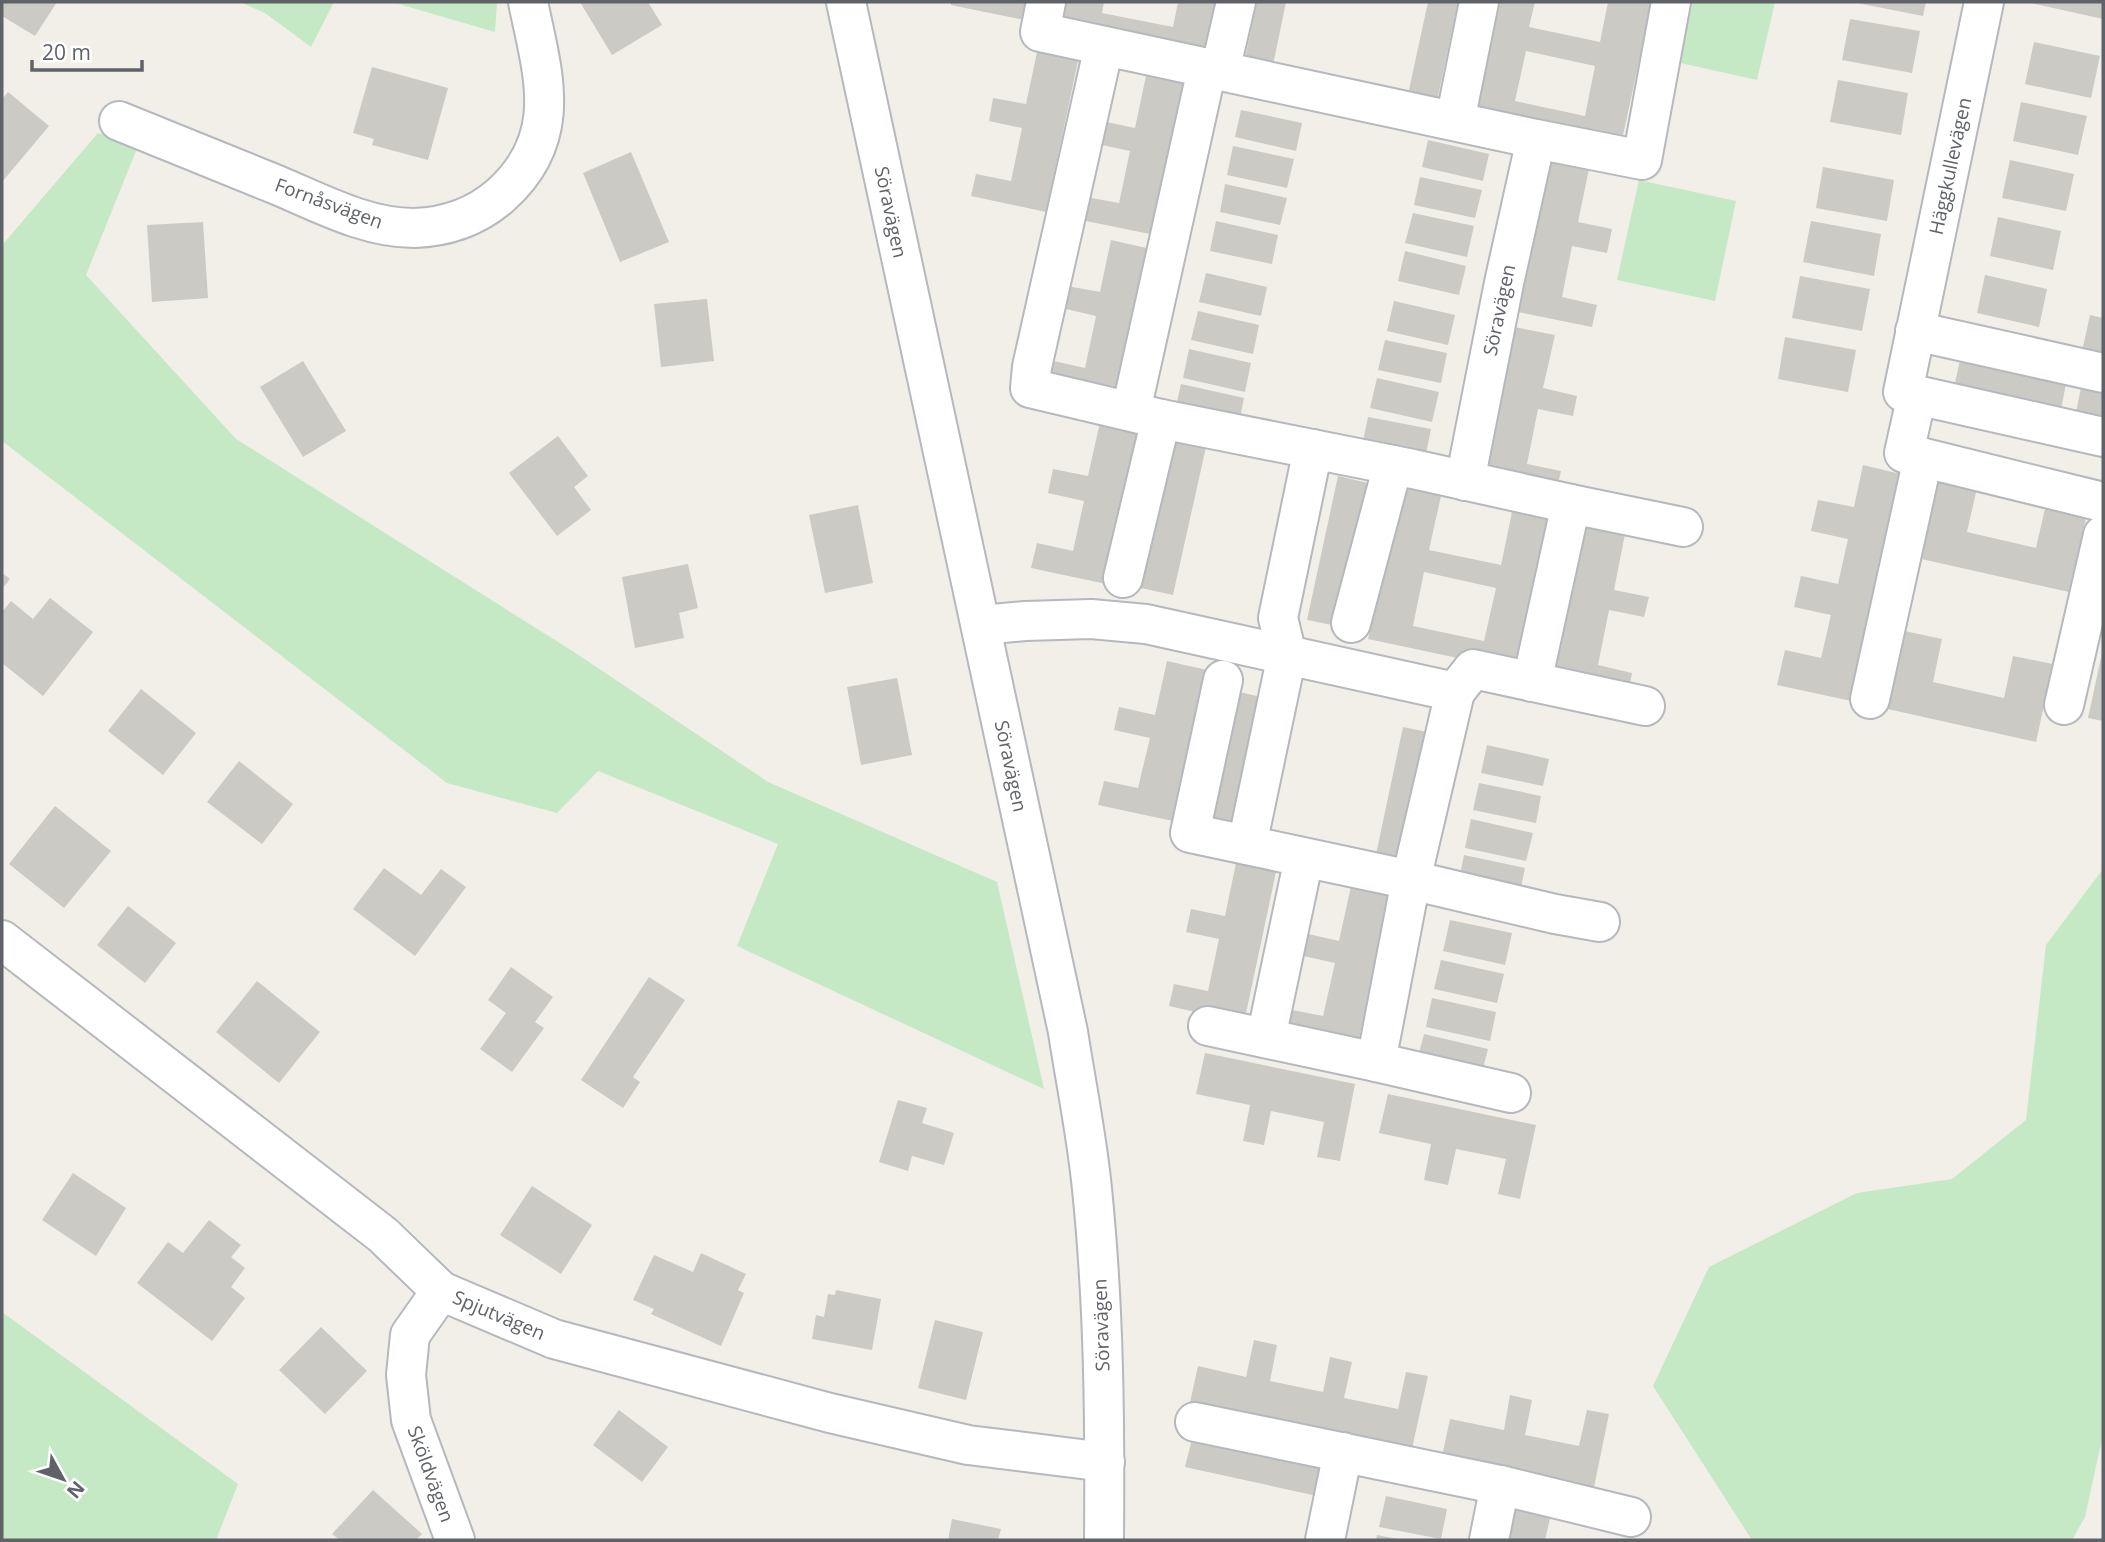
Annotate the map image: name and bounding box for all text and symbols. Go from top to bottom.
scale bar [32,28,142,72]
text: 20 m [42,38,91,66]
street label: Häggkullevägen [1923,95,1977,237]
street label: Söravägen [869,164,913,260]
street label: Fornåsvägen [271,171,387,235]
street label: Söravägen [1477,262,1521,358]
street label: Söravägen [989,718,1033,814]
street label: Söravägen [1086,1278,1116,1372]
street label: Spjutvägen [449,1284,549,1346]
street label: Sköldvägen [402,1422,460,1526]
north arrow [28,1444,98,1514]
text: N [61,1476,91,1504]

